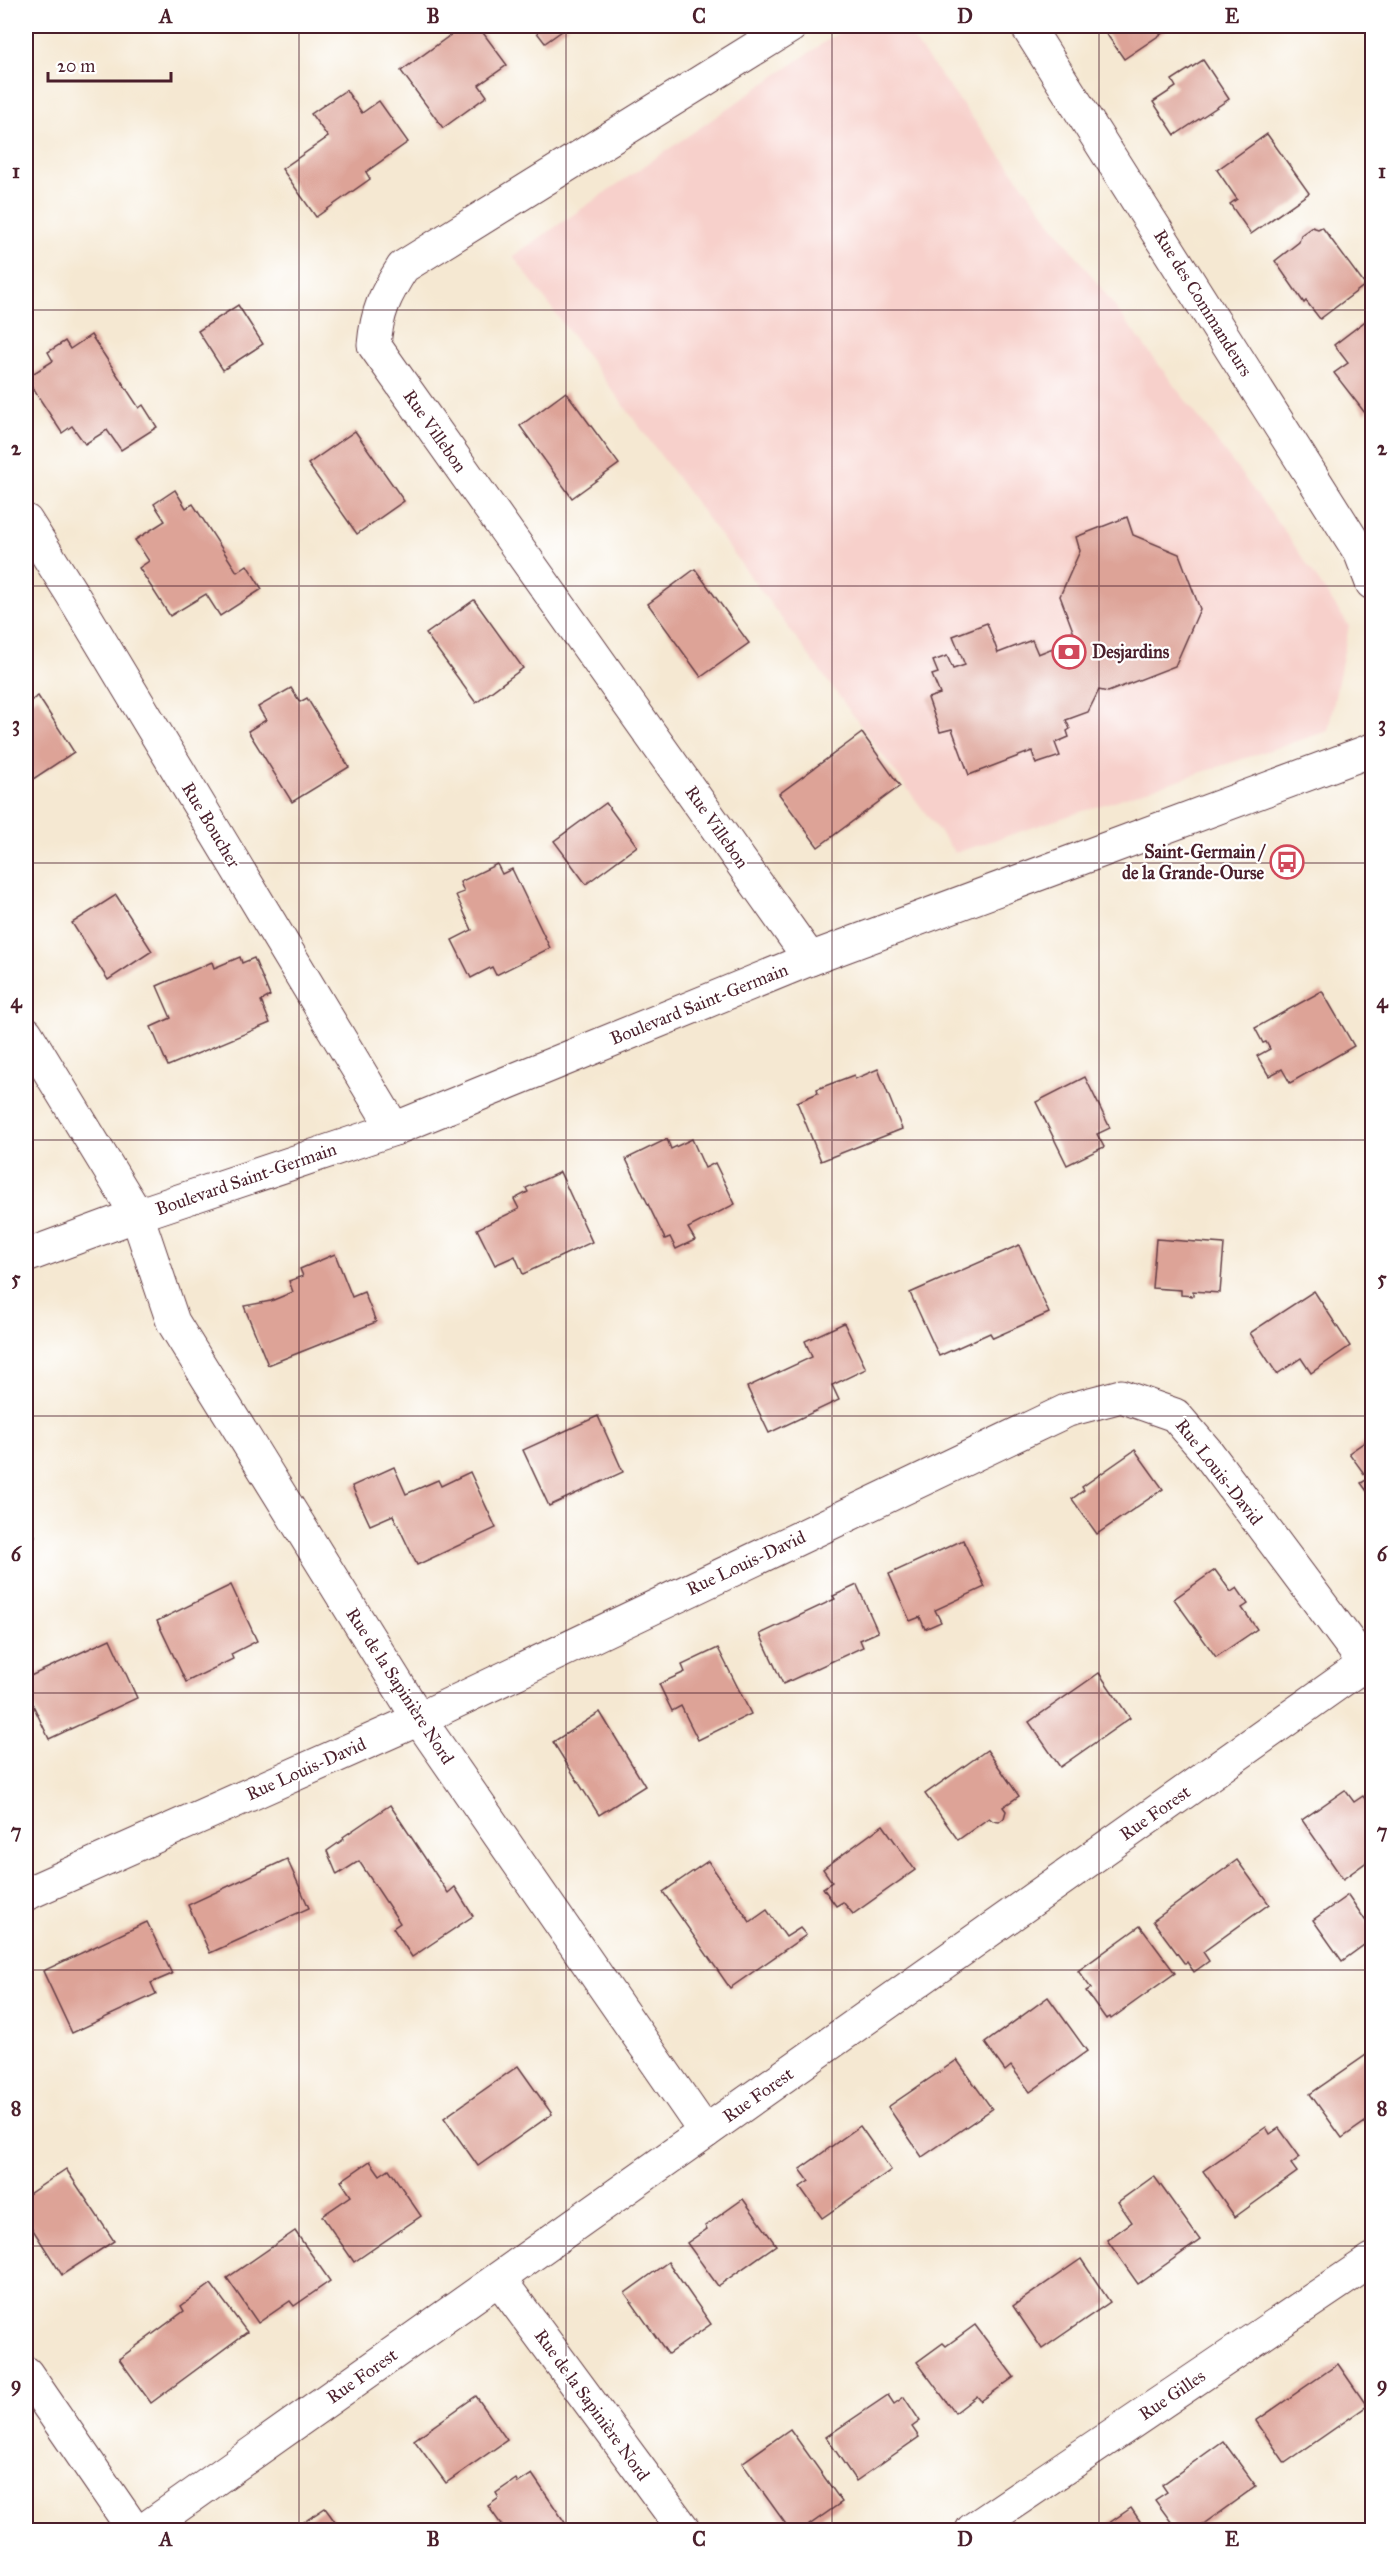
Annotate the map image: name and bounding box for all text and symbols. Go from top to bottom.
text: A [157,4,173,28]
text: B [426,4,440,28]
text: C [692,4,706,28]
text: D [957,4,973,28]
text: E [1225,4,1240,28]
scale bar [48,45,171,83]
text: 20 m [57,55,95,77]
text: 1 [12,159,20,183]
text: 1 [1378,159,1386,183]
street label: Rue des Commandeurs [1149,226,1257,380]
street label: Rue Villebon [399,385,472,477]
text: 2 [11,436,22,460]
text: 2 [1377,436,1388,460]
bank icon: Desjardins [1051,634,1087,670]
place label: Desjardins [1092,641,1170,664]
text: 3 [12,712,20,737]
text: 3 [1378,712,1386,737]
street label: Rue Boucher [177,778,245,872]
street label: Rue Villebon [681,781,754,873]
place label: Saint-Germain / de la Grande-Ourse [1122,841,1266,884]
bus stop icon: Saint-Germain / de la Grande-Ourse [1269,844,1305,880]
street label: Boulevard Saint-Germain [607,958,791,1050]
text: 4 [10,989,22,1014]
text: 4 [1376,989,1388,1014]
street label: Boulevard Saint-Germain [153,1138,340,1220]
text: 5 [11,1266,21,1290]
text: 5 [1377,1266,1387,1290]
street label: Rue Louis-David [1171,1415,1267,1529]
street label: Rue Louis-David [683,1526,809,1600]
text: 6 [11,1542,23,1566]
text: 6 [1377,1542,1389,1566]
street label: Rue de la Sapinière Nord [341,1604,459,1768]
street label: Rue Louis-David [243,1733,369,1805]
street label: Rue Forest [1115,1780,1195,1845]
text: 7 [11,1819,22,1843]
text: 7 [1377,1819,1388,1843]
street label: Rue Forest [718,2062,798,2127]
text: 8 [11,2096,21,2120]
text: 8 [1377,2096,1387,2120]
street label: Rue de la Sapinière Nord [530,2325,654,2485]
street label: Rue Forest [322,2343,402,2408]
street label: Rue Gilles [1135,2365,1209,2425]
text: 9 [11,2372,21,2397]
text: 9 [1377,2372,1387,2397]
text: A [157,2527,173,2551]
text: B [426,2527,440,2551]
text: C [692,2527,706,2551]
text: D [957,2527,973,2551]
text: E [1225,2527,1240,2551]

